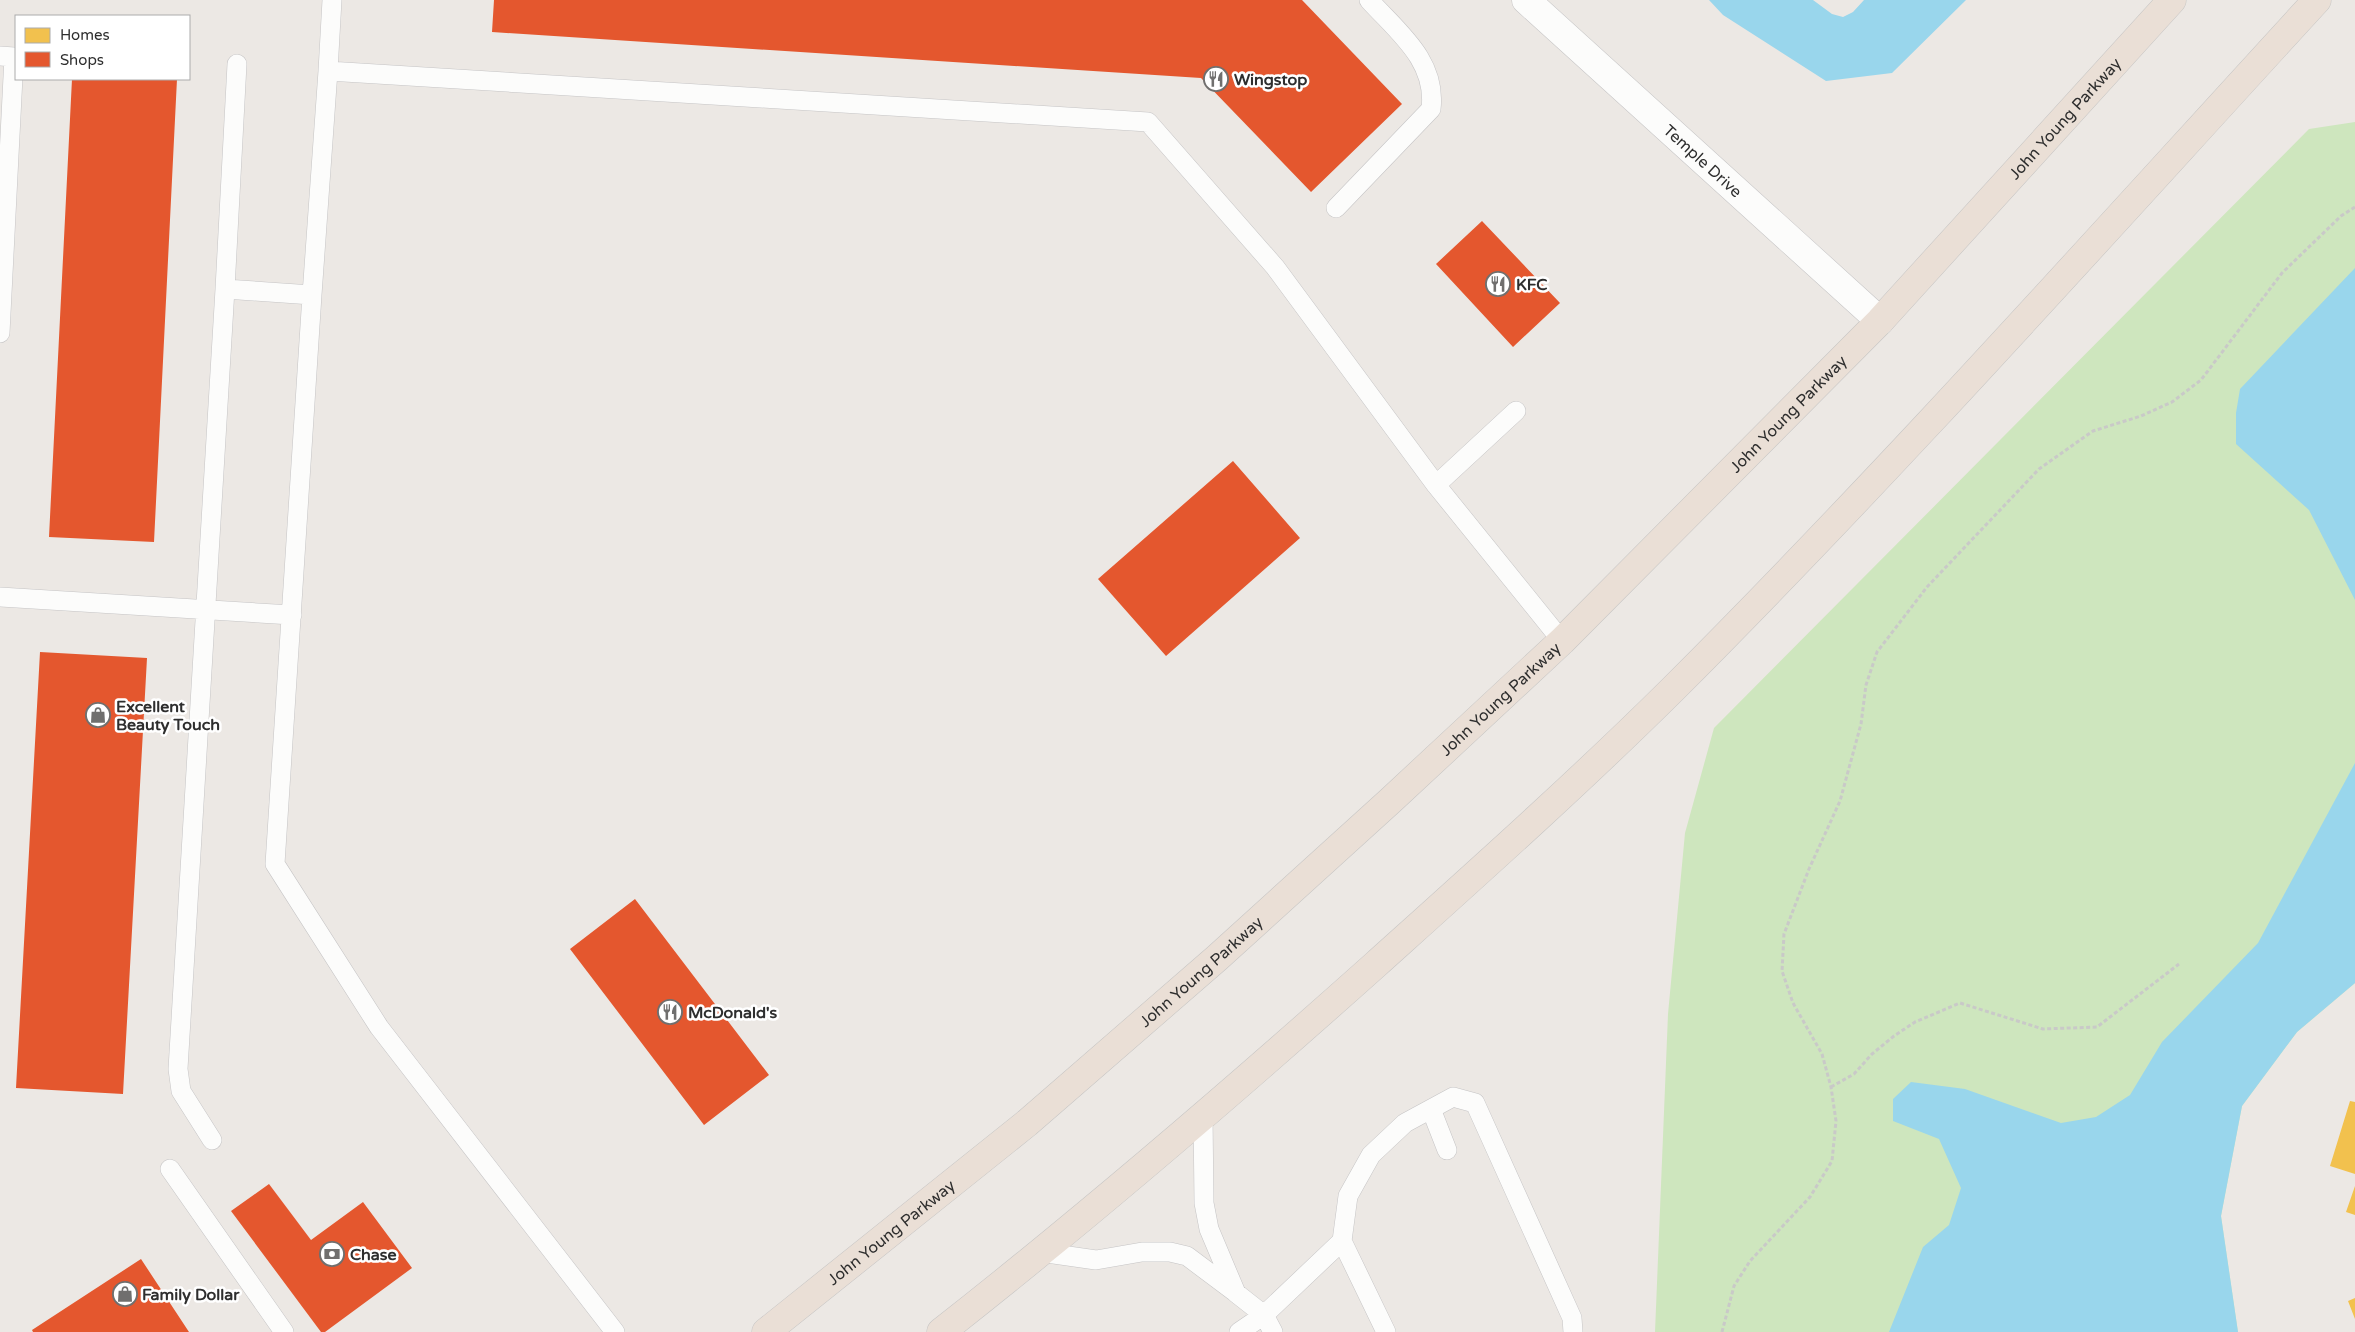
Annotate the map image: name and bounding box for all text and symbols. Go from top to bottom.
legend [15,15,190,80]
text: Homes [60,26,110,44]
text: Shops [60,51,104,69]
street label: John Young Parkway [2005,53,2126,184]
restaurant icon: Wingstop [1203,66,1229,92]
place label: Wingstop [1234,70,1307,90]
street label: Temple Drive [1659,121,1746,202]
restaurant icon: KFC [1485,271,1511,297]
place label: KFC [1516,275,1547,295]
street label: John Young Parkway [1726,351,1852,477]
street label: John Young Parkway [1436,638,1566,760]
place label: Excellent Beauty Touch [116,697,220,735]
shop icon: Excellent Beauty Touch [85,702,111,728]
street label: John Young Parkway [1136,912,1268,1032]
restaurant icon: McDonald's [657,999,683,1025]
place label: McDonald's [688,1003,778,1023]
street label: John Young Parkway [824,1175,960,1290]
bank icon: Chase [319,1241,345,1267]
place label: Chase [350,1245,397,1265]
shop icon: Family Dollar [112,1281,138,1307]
place label: Family Dollar [142,1285,240,1305]

